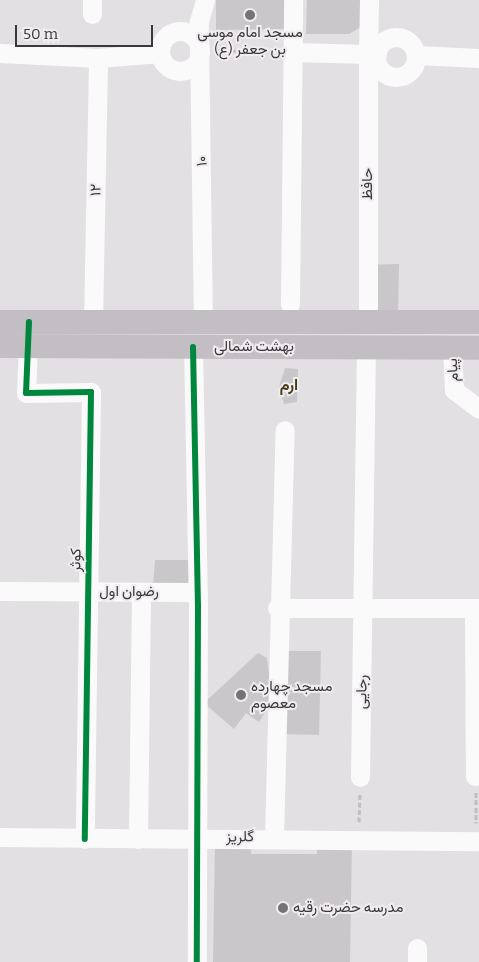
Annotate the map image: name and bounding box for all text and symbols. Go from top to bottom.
marker: مسجد امام موسی بن جعفر (ع) [244,9,256,21]
scale bar [18,15,155,47]
place label: مسجد امام موسی بن جعفر (ع) [197,23,303,58]
text: 50 m [23,25,58,43]
street label: ۱۰ [193,156,211,166]
street label: حافظ [359,168,377,200]
street label: ۱۲ [87,184,105,196]
street label: بهشت شمالی [214,338,294,356]
street label: پیام [443,358,463,382]
district label: ارم [280,375,298,395]
street label: کوثر [67,548,85,572]
street label: رضوان اول [99,583,159,601]
street label: رجایی [353,675,371,709]
place label: مسجد چهارده معصوم [251,677,332,712]
marker: مسجد چهارده معصوم [235,689,247,701]
street label: گلریز [226,828,254,846]
place label: مدرسه حضرت رقیه [293,899,403,917]
marker: مدرسه حضرت رقیه [277,902,289,914]

